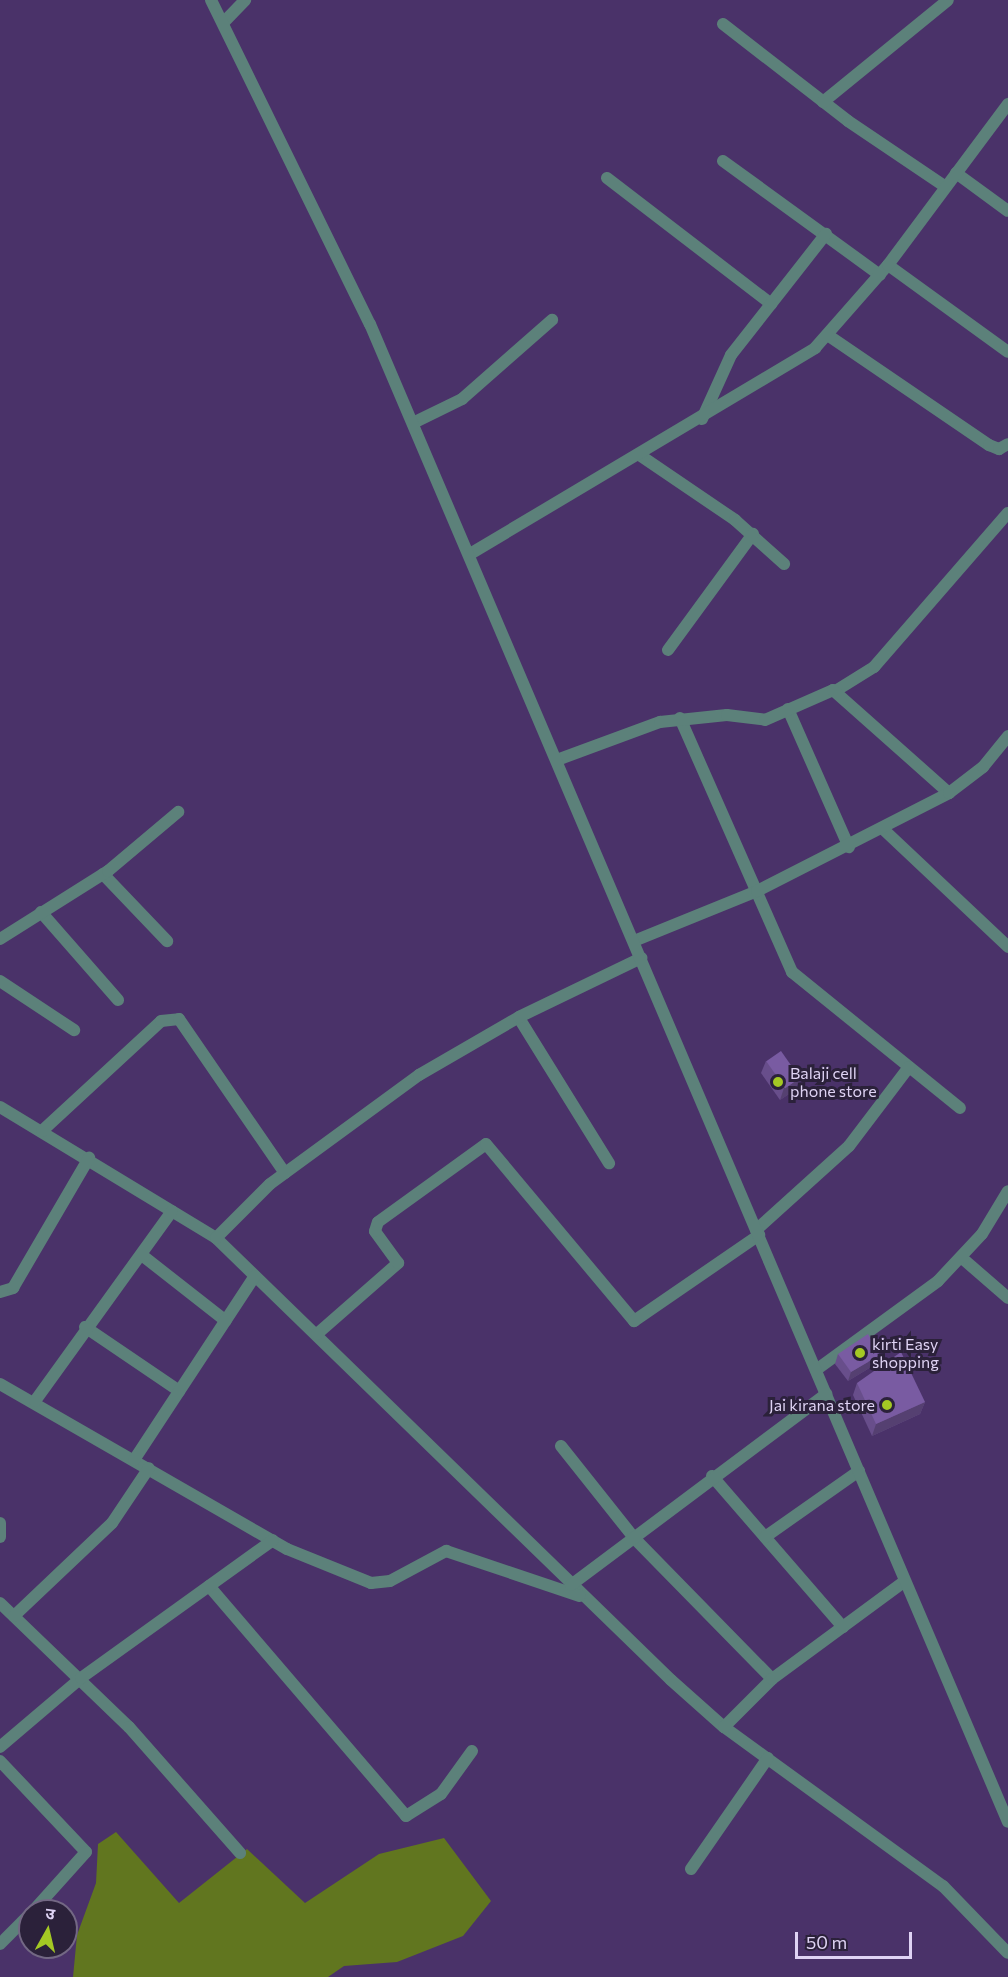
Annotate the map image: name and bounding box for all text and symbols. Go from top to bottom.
place label: Balaji cell phone store [790,1063,877,1101]
marker: Balaji cell phone store [771,1075,785,1089]
place label: kirti Easy shopping [872,1334,939,1372]
marker: kirti Easy shopping [853,1346,867,1360]
place label: Jai kirana store [769,1395,875,1415]
marker: Jai kirana store [880,1398,894,1412]
north arrow [18,1899,78,1959]
text: उ [44,1903,56,1923]
scale bar [798,1920,915,1958]
text: 50 m [806,1931,847,1953]

